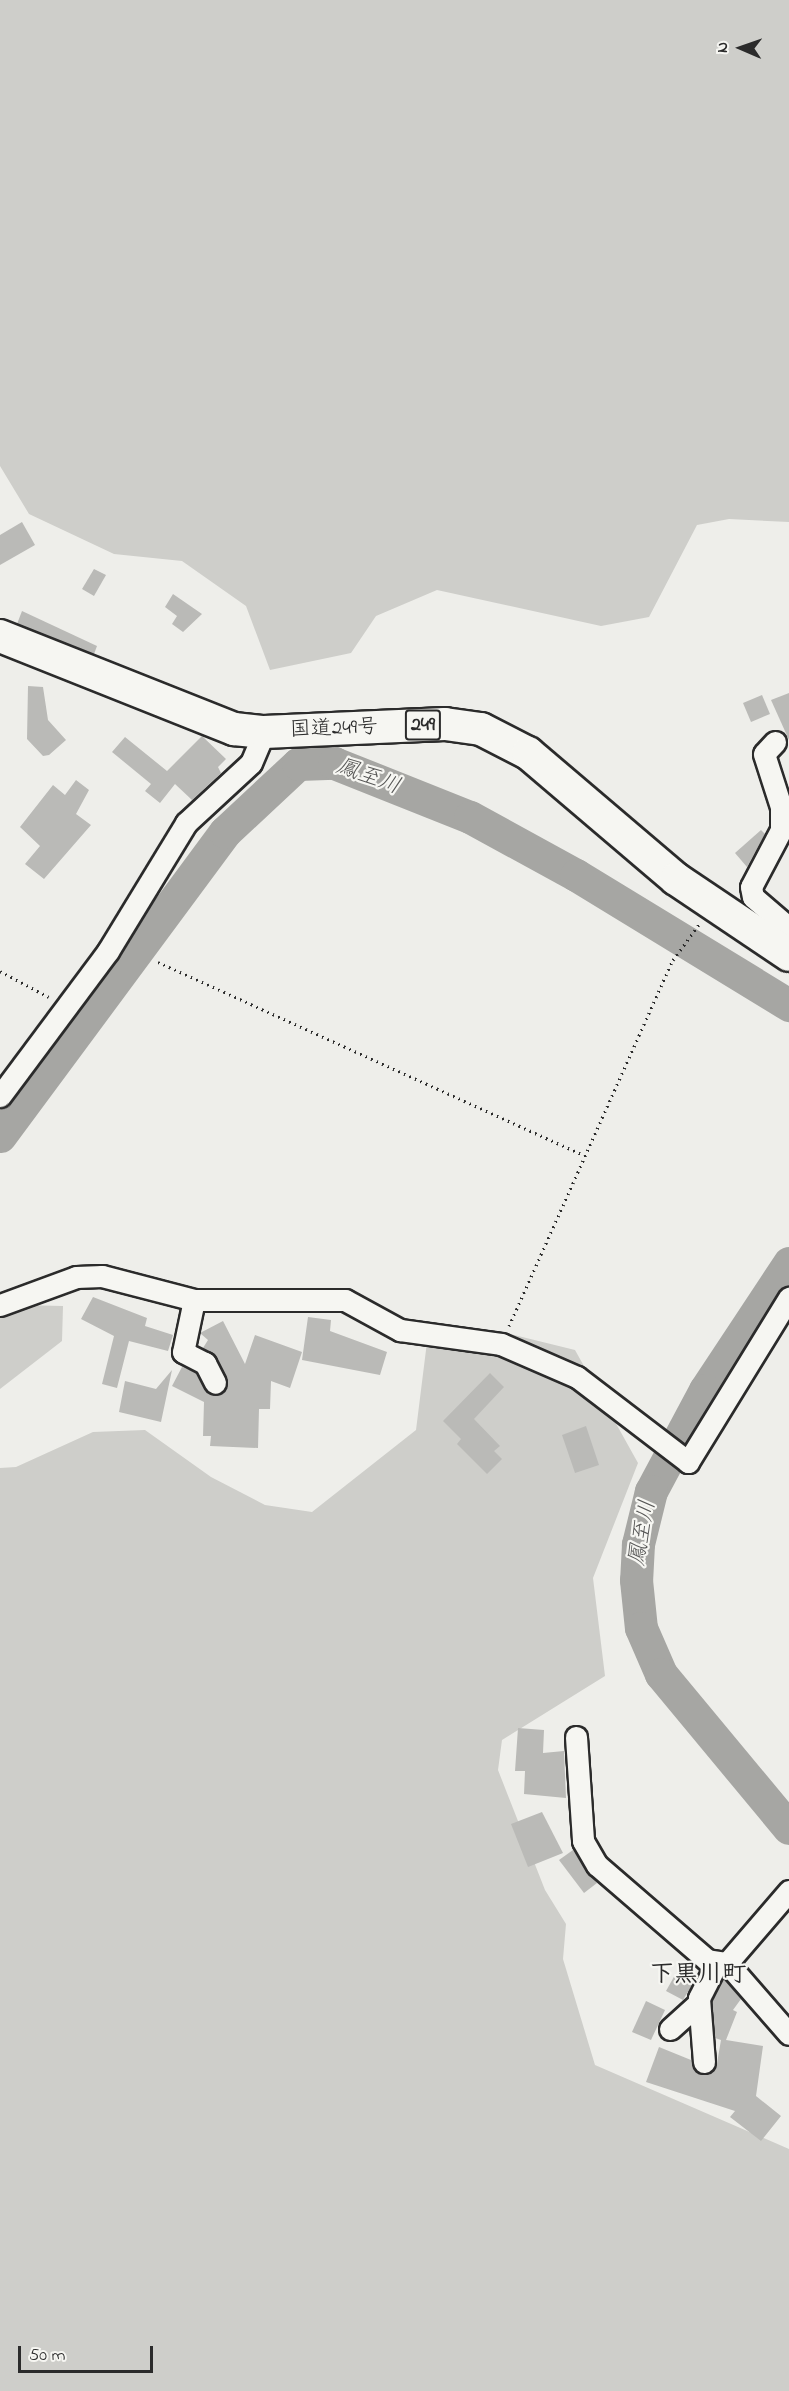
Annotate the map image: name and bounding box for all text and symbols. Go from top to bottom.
north arrow [711,18,771,78]
text: N [711,42,735,53]
road number: 249 [404,708,442,742]
street label: 国道249号 [289,715,379,743]
water label: 鳳至川 [332,754,404,802]
water label: 鳳至川 [625,1498,663,1568]
district label: 下黒川町 [650,1962,746,1990]
scale bar [21,2334,156,2372]
text: 50 m [29,2343,66,2369]

